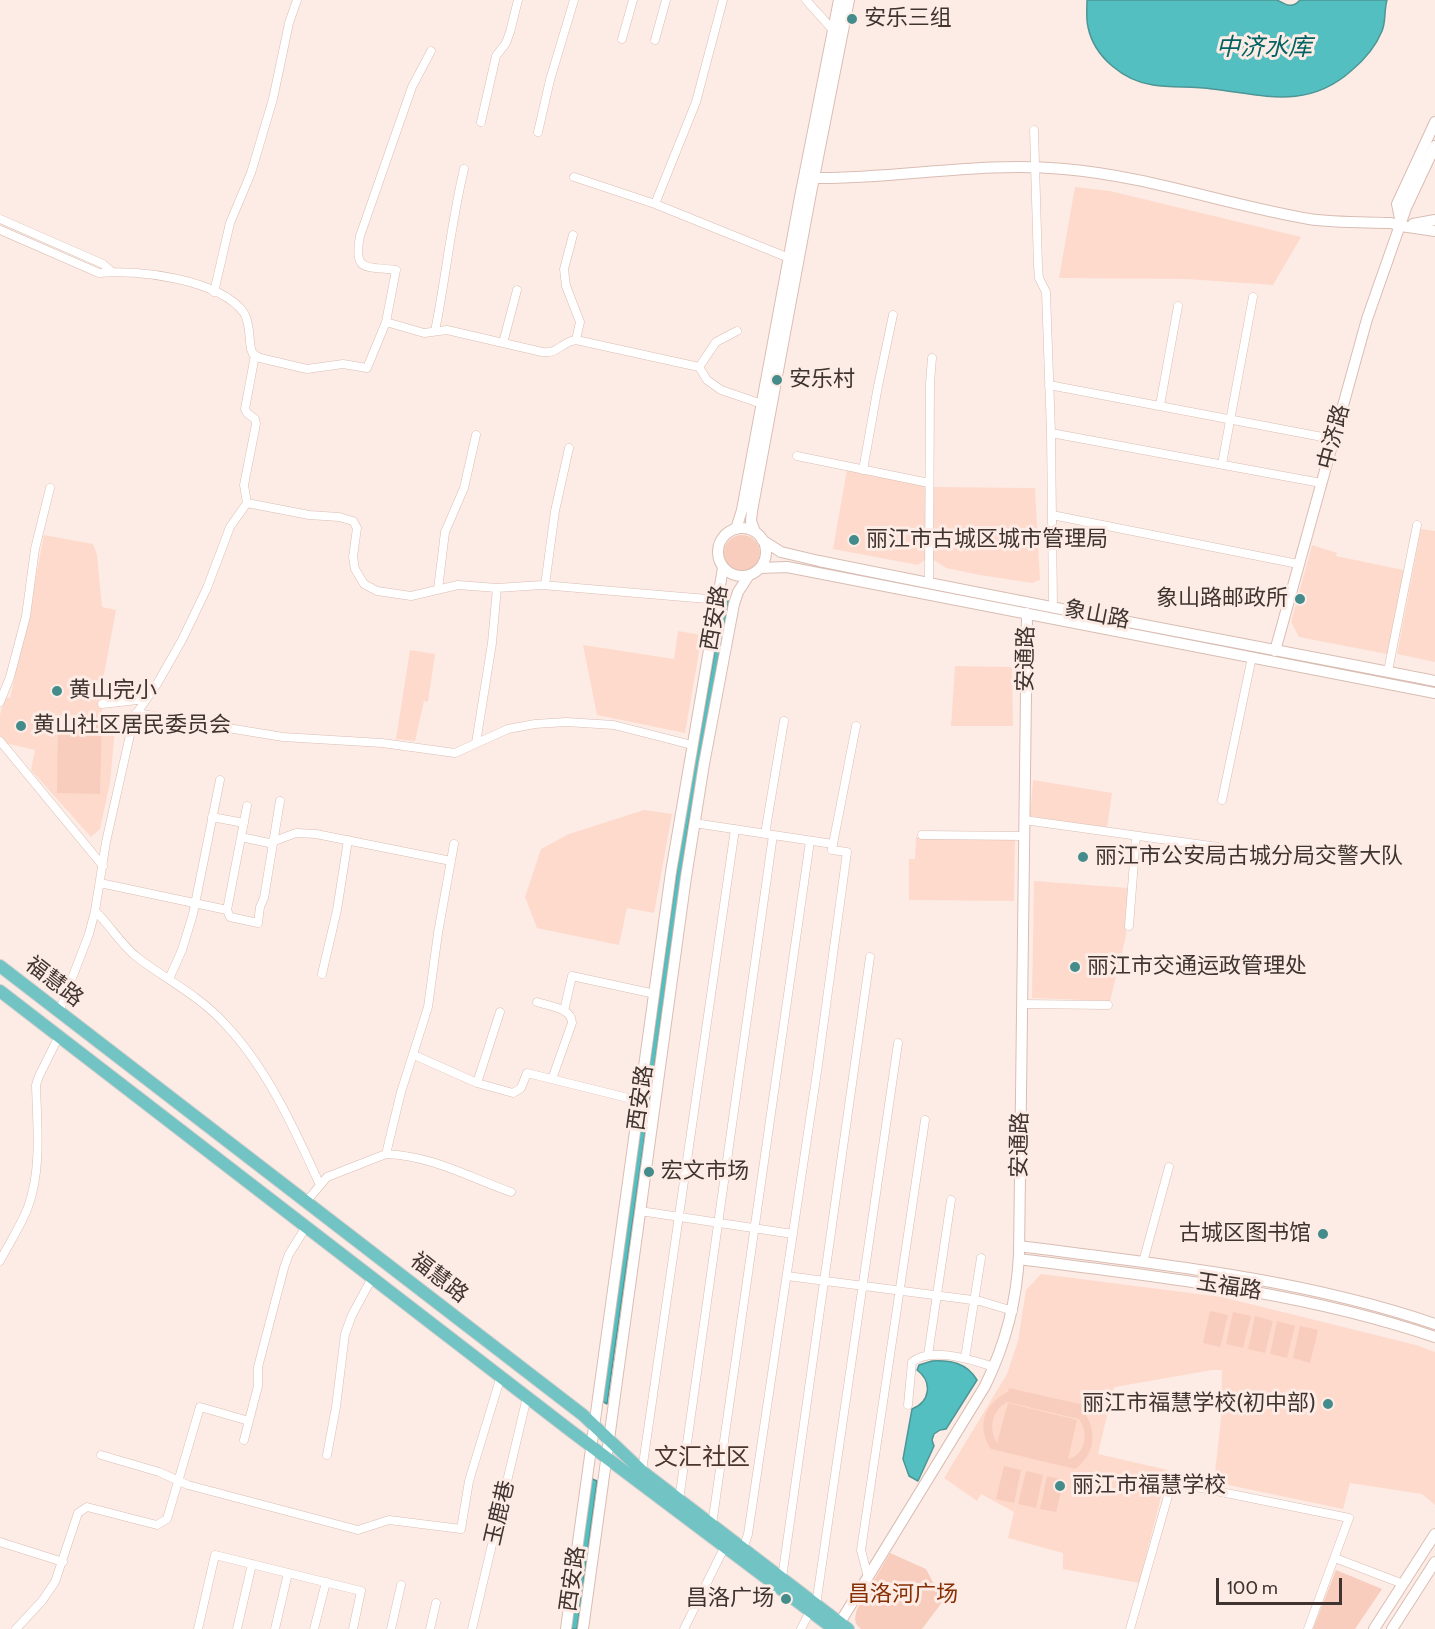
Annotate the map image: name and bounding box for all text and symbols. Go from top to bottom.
place label: 安乐三组 [864,6,952,32]
marker: 安乐三组 [845,12,859,26]
water label: 中济水库 [1216,34,1312,62]
place label: 安乐村 [789,367,855,393]
marker: 安乐村 [770,373,784,387]
street label: 中济路 [1313,402,1355,472]
place label: 丽江市古城区城市管理局 [866,527,1108,553]
marker: 丽江市古城区城市管理局 [847,533,861,547]
street label: 西安路 [696,583,734,653]
place label: 象山路邮政所 [1156,586,1288,612]
marker: 象山路邮政所 [1293,592,1307,606]
street label: 象山路 [1062,596,1132,634]
street label: 安通路 [1012,626,1040,692]
place label: 黄山完小 [69,678,157,704]
marker: 黄山完小 [50,684,64,698]
place label: 黄山社区居民委员会 [33,713,231,739]
marker: 黄山社区居民委员会 [14,719,28,733]
place label: 丽江市公安局古城分局交警大队 [1095,844,1403,870]
marker: 丽江市公安局古城分局交警大队 [1076,850,1090,864]
street label: 福慧路 [20,951,88,1013]
place label: 丽江市交通运政管理处 [1087,954,1307,980]
marker: 丽江市交通运政管理处 [1068,960,1082,974]
street label: 西安路 [623,1063,659,1133]
street label: 安通路 [1006,1112,1034,1178]
place label: 宏文市场 [661,1159,749,1185]
marker: 宏文市场 [642,1165,656,1179]
place label: 古城区图书馆 [1179,1221,1311,1247]
marker: 古城区图书馆 [1316,1227,1330,1241]
street label: 福慧路 [405,1247,473,1309]
street label: 玉福路 [1194,1269,1264,1305]
place label: 丽江市福慧学校(初中部) [1082,1391,1316,1417]
marker: 丽江市福慧学校(初中部) [1321,1397,1335,1411]
district label: 文汇社区 [654,1444,750,1472]
place label: 丽江市福慧学校 [1072,1473,1226,1499]
street label: 玉鹿巷 [480,1478,520,1548]
marker: 丽江市福慧学校 [1053,1479,1067,1493]
street label: 西安路 [555,1544,591,1614]
scale bar [1219,1566,1345,1604]
text: 100 m [1227,1577,1278,1599]
park label: 昌洛河广场 [848,1582,958,1608]
place label: 昌洛广场 [686,1586,774,1612]
marker: 昌洛广场 [779,1592,793,1606]

